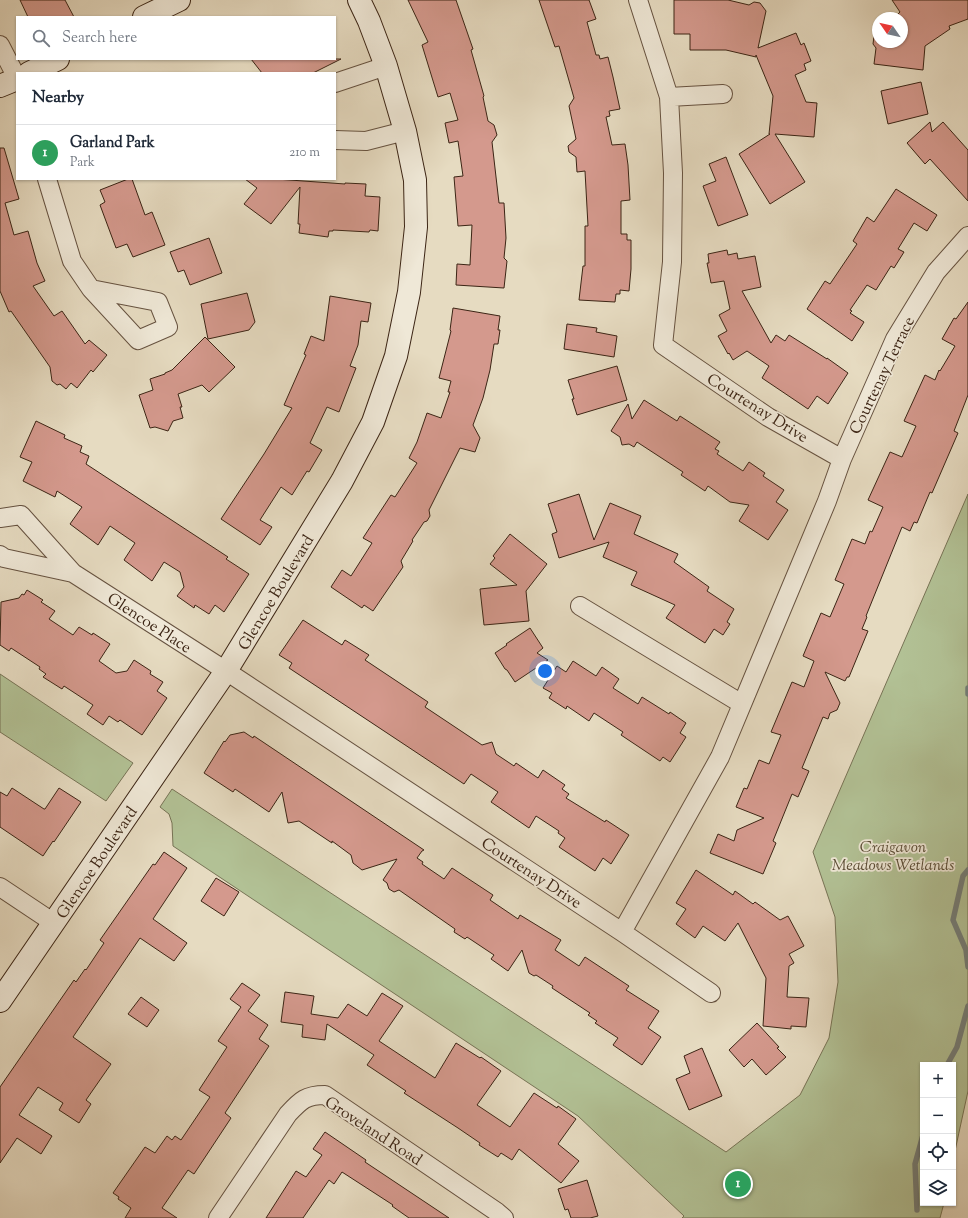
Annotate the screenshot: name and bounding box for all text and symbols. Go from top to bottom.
north arrow [872,12,908,48]
search box [16,16,336,60]
icon: search [30,27,52,49]
text: Search here [62,28,137,49]
text: Nearby [32,86,84,110]
text: Garland Park [70,133,155,154]
text: 1 [43,144,47,162]
text: 210 m [289,144,320,162]
text: Park [70,154,95,172]
street label: Courtenay Terrace [845,313,922,439]
street label: Courtenay Drive [701,369,812,450]
street label: Glencoe Boulevard [234,531,321,655]
street label: Glencoe Place [102,588,195,660]
your location [535,661,555,681]
street label: Glencoe Boulevard [52,803,144,924]
street label: Courtenay Drive [476,833,585,915]
park label: Craigavon Meadows Wetlands [832,837,954,878]
map controls [920,1062,956,1206]
button: + [920,1062,956,1098]
street label: Groveland Road [319,1092,426,1172]
button: − [920,1098,956,1134]
button: locate [920,1134,956,1170]
pin: 1 [725,1169,751,1199]
button: layers [920,1170,956,1206]

